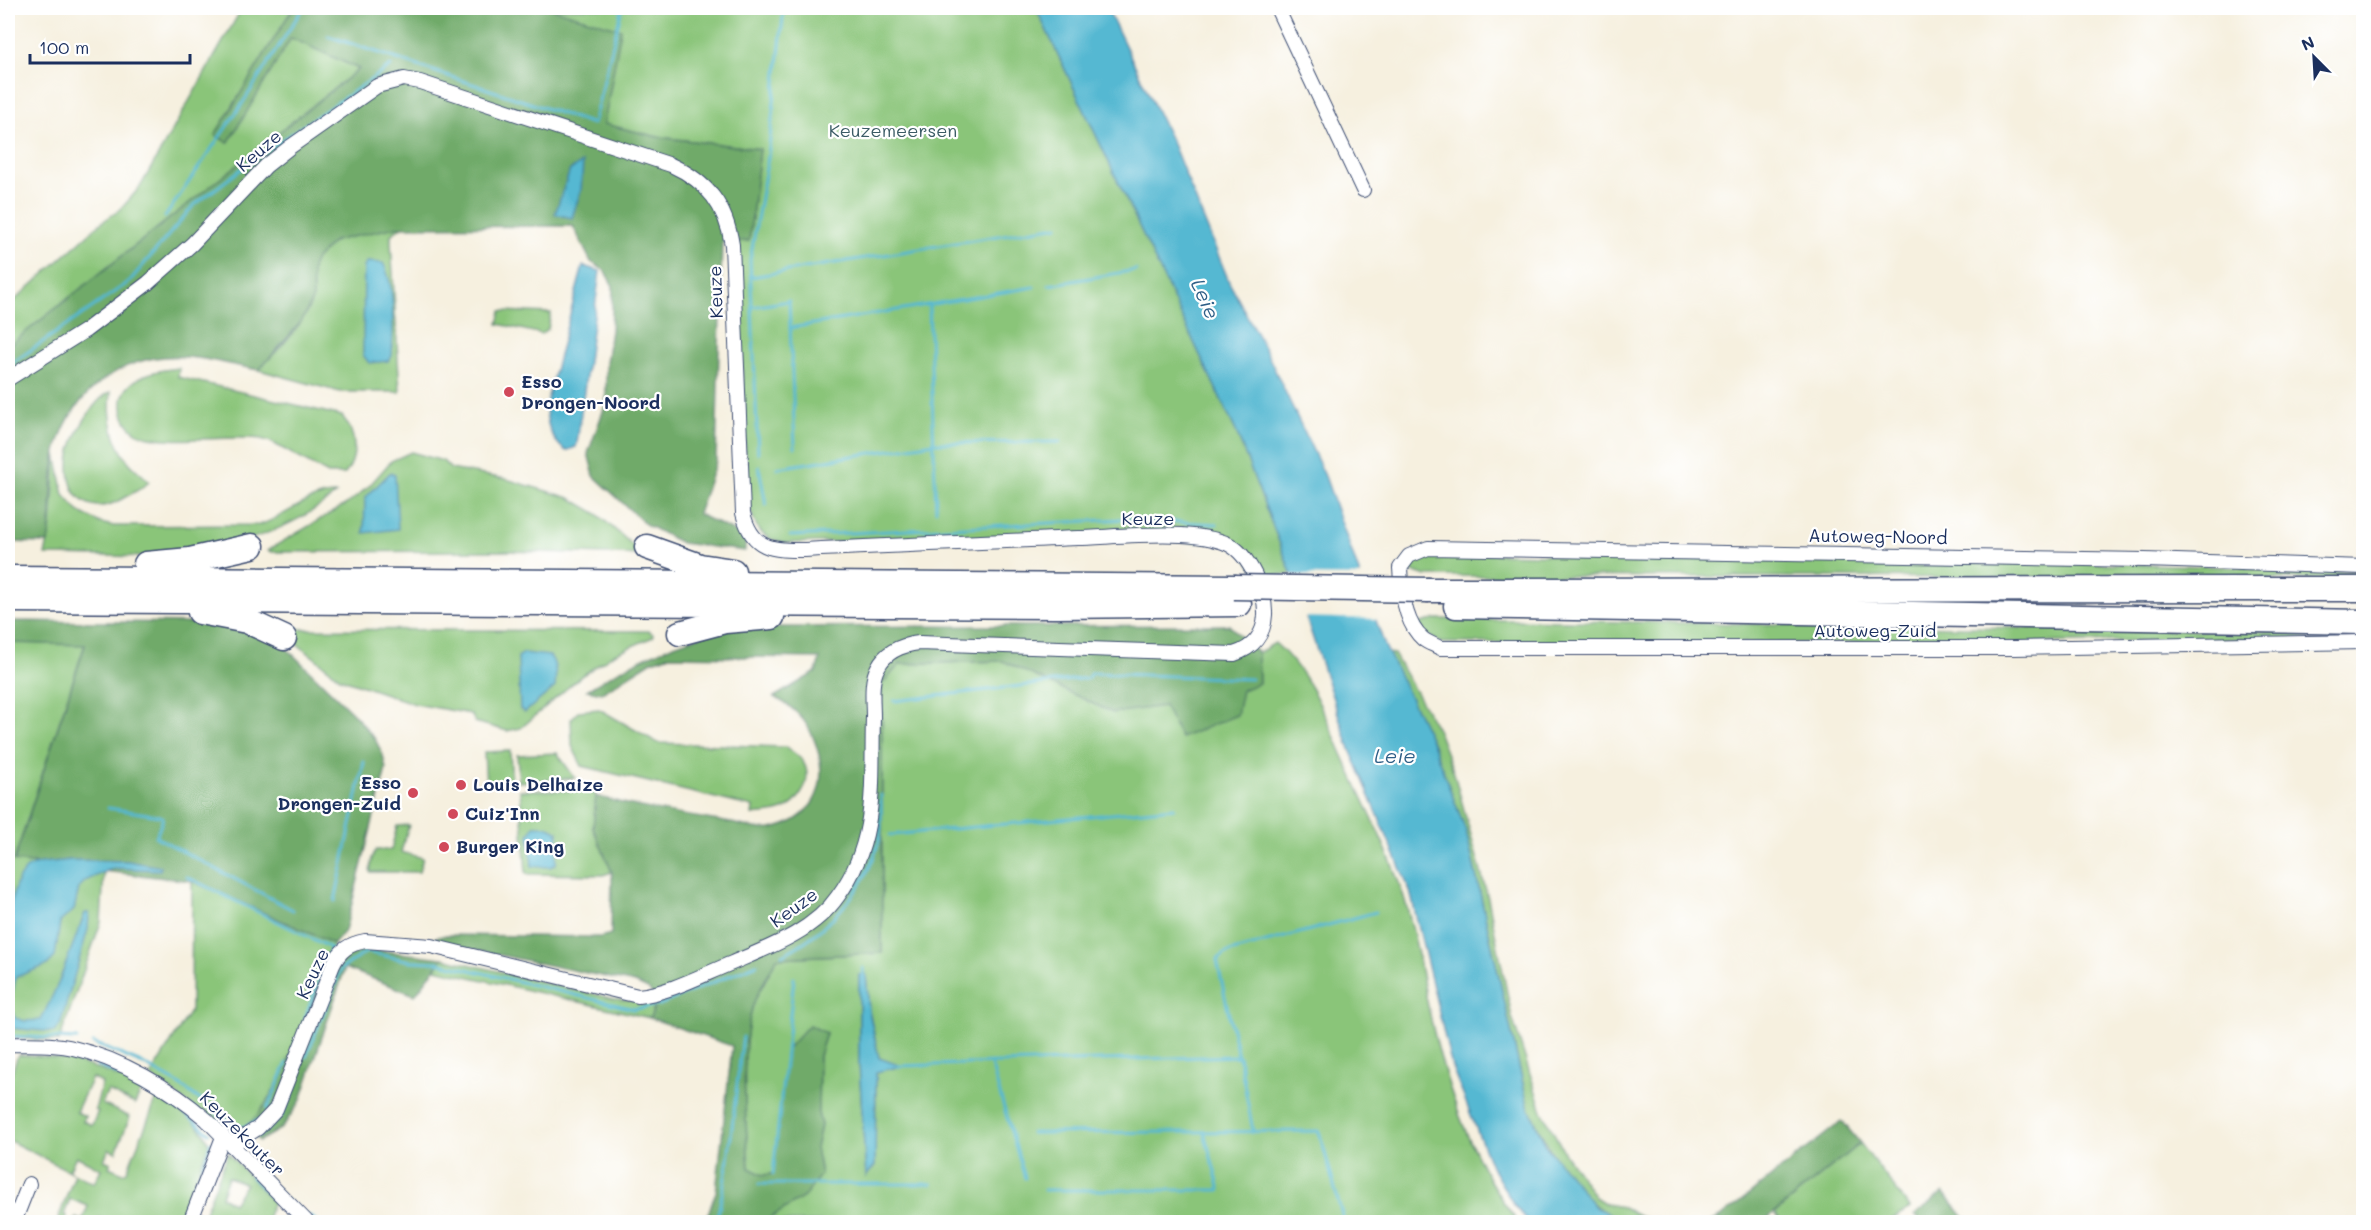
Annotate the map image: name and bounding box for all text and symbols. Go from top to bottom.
scale bar [30,27,190,65]
north arrow [2284,27,2344,87]
text: N [2298,31,2318,55]
text: 100 m [39,35,89,59]
park label: Keuzemeersen [829,118,957,142]
street label: Keuze [230,124,286,177]
street label: Keuze [702,265,728,319]
water label: Leie [1186,274,1226,323]
place label: Esso Drongen-Noord [521,369,660,414]
marker: Esso Drongen-Noord [502,385,516,399]
street label: Keuze [1121,506,1175,530]
street label: Autoweg-Noord [1808,523,1948,549]
street label: Autoweg-Zuid [1814,618,1936,642]
water label: Leie [1374,742,1416,768]
place label: Esso Drongen-Zuid [278,770,401,815]
place label: Louis Delhaize [473,772,604,796]
marker: Louis Delhaize [454,778,468,792]
marker: Esso Drongen-Zuid [406,786,420,800]
place label: Cuiz'Inn [465,801,540,825]
marker: Cuiz'Inn [446,807,460,821]
place label: Burger King [456,834,564,858]
marker: Burger King [437,840,451,854]
street label: Keuze [765,882,822,932]
street label: Keuze [290,944,334,1003]
street label: Keuzekouter [195,1085,291,1181]

